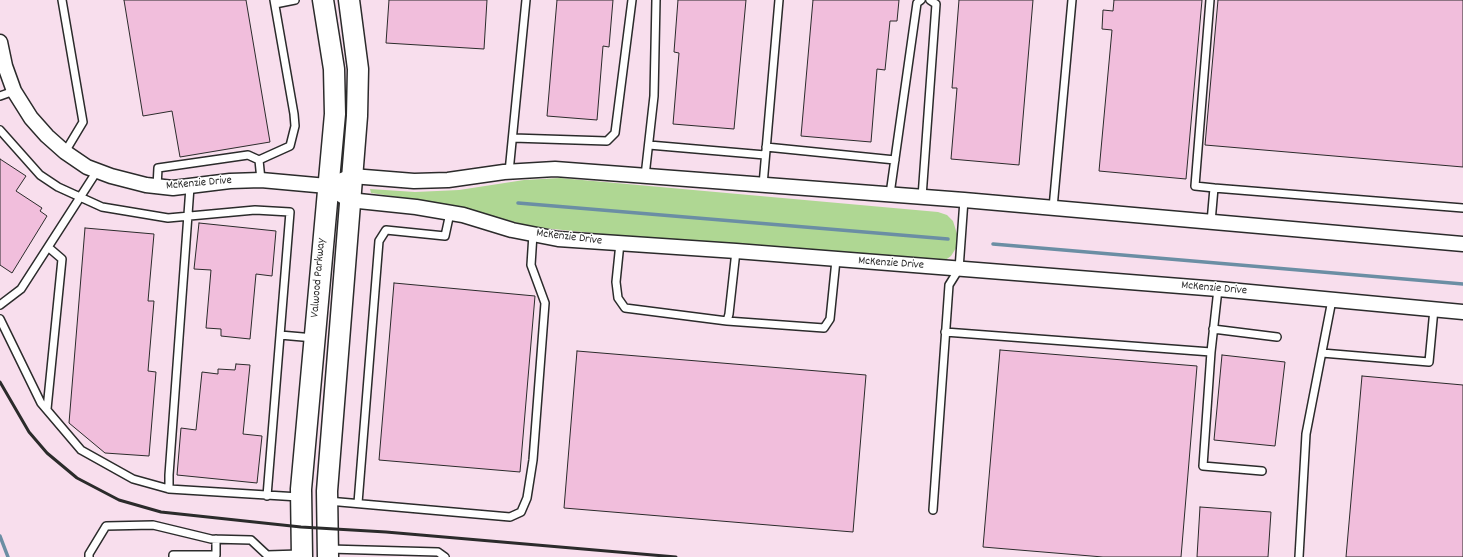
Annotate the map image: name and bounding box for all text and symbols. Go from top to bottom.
street label: McKenzie Drive [165,174,233,194]
street label: McKenzie Drive [535,227,603,249]
street label: Valwood Parkway [308,238,330,318]
street label: McKenzie Drive [858,255,924,273]
street label: McKenzie Drive [1180,279,1248,299]

